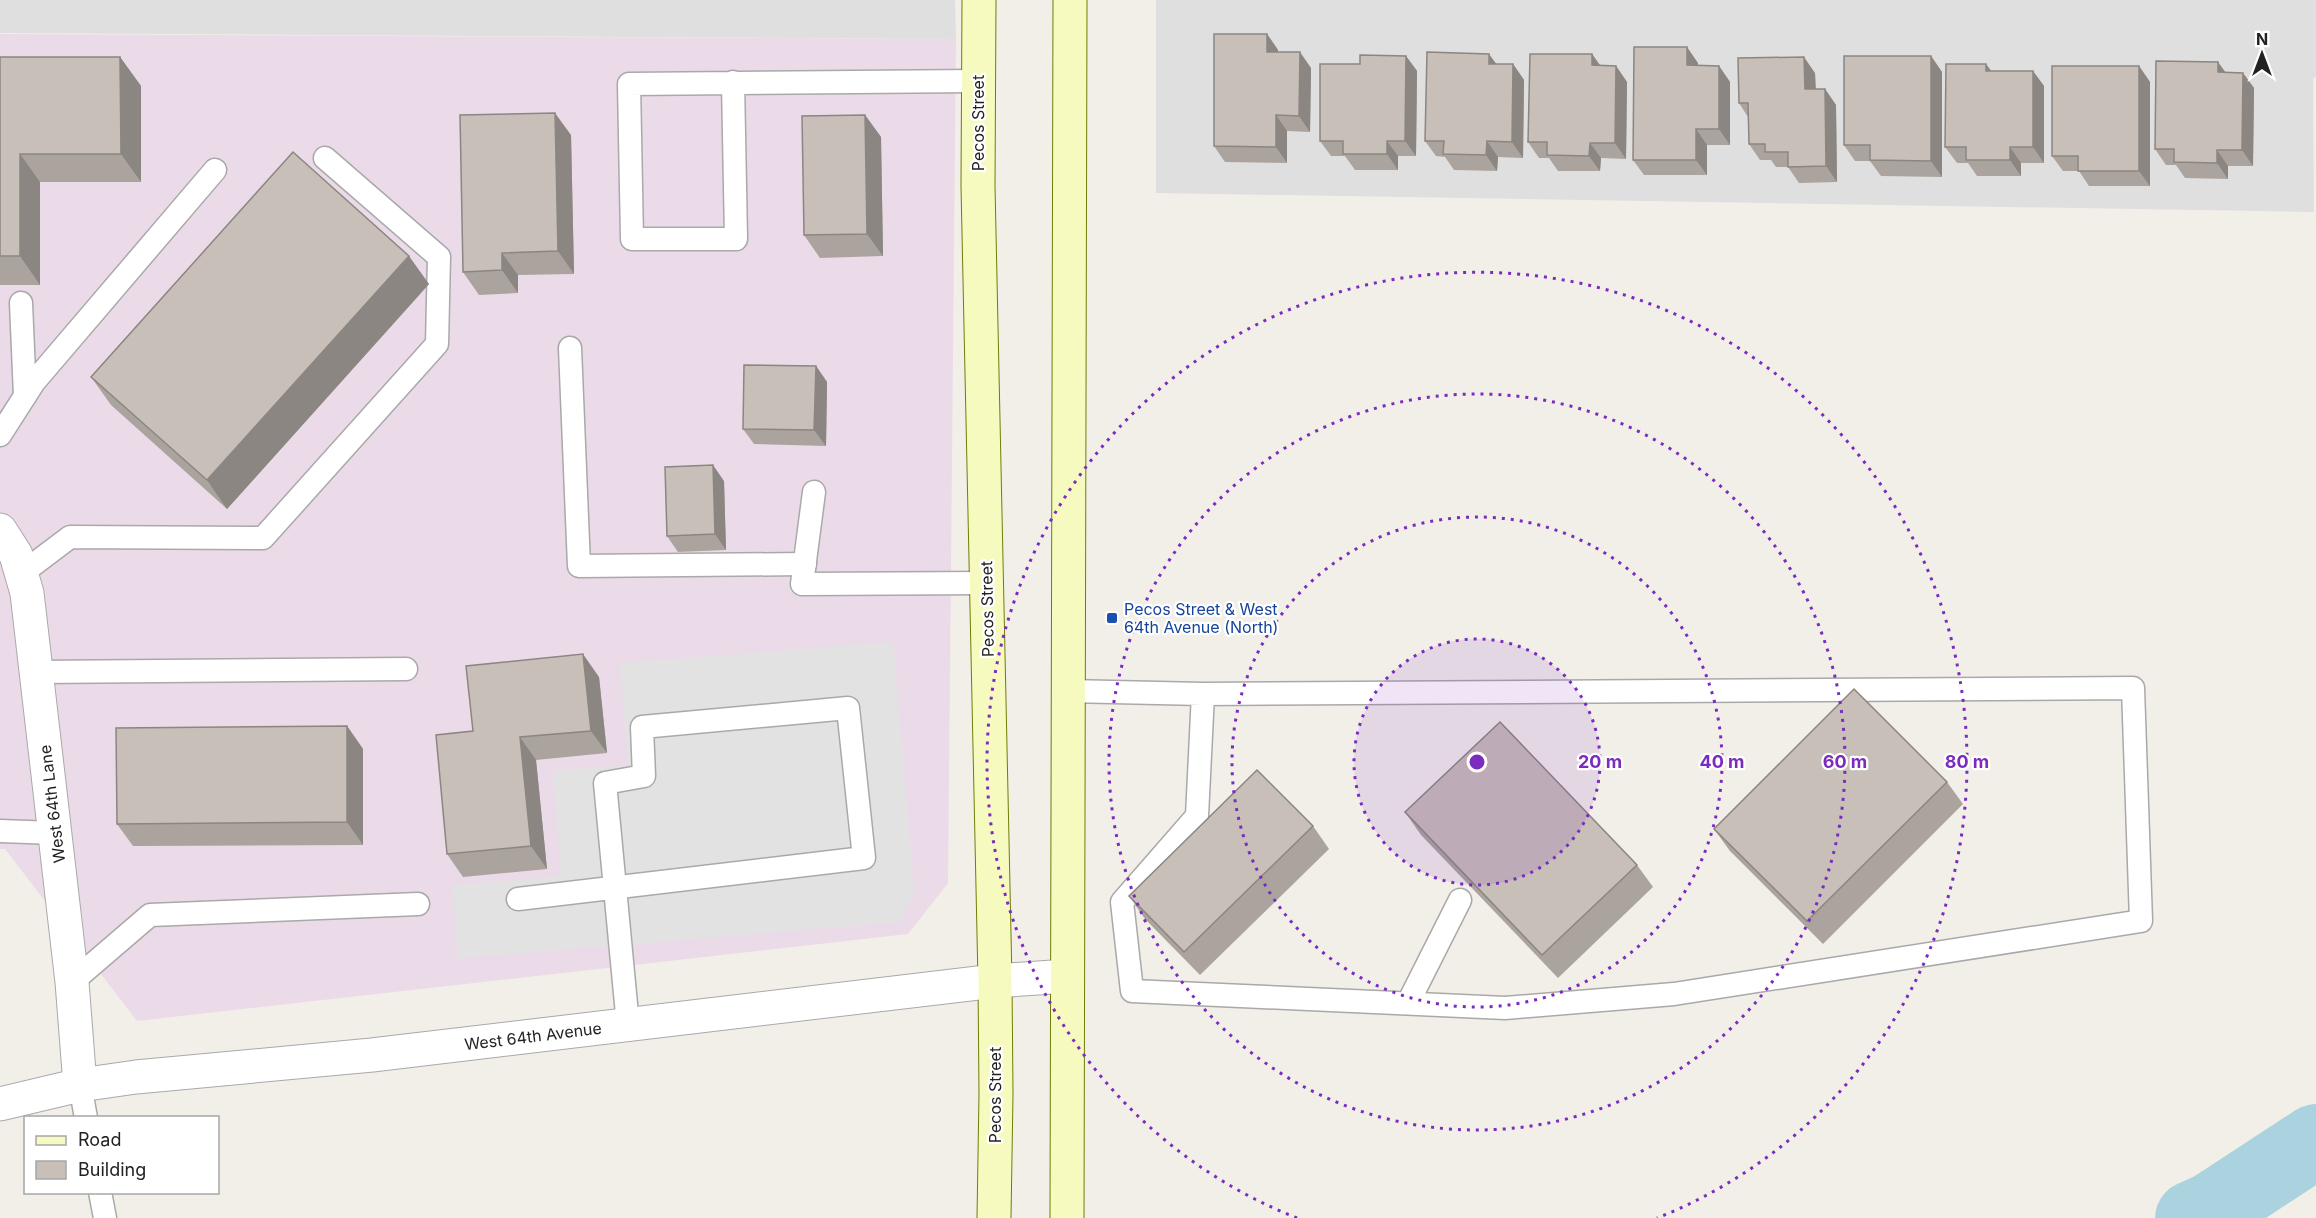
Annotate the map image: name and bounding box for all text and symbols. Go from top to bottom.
north arrow [2232,24,2292,84]
text: N [2256,29,2268,49]
street label: Pecos Street [968,75,988,171]
street label: Pecos Street [976,561,998,657]
place label: Pecos Street & West 64th Avenue (North) [1124,599,1278,637]
marker: Pecos Street & West 64th Avenue (North) [1105,611,1119,625]
street label: West 64th Lane [35,744,69,864]
text: 20 m [1578,751,1622,772]
text: 40 m [1700,751,1745,772]
text: 60 m [1823,751,1867,772]
text: 80 m [1945,751,1989,772]
centre of rings [1467,752,1487,772]
street label: West 64th Avenue [463,1018,603,1054]
street label: Pecos Street [985,1047,1005,1143]
legend [24,1116,219,1194]
text: Road [78,1129,121,1150]
text: Building [78,1159,146,1180]

